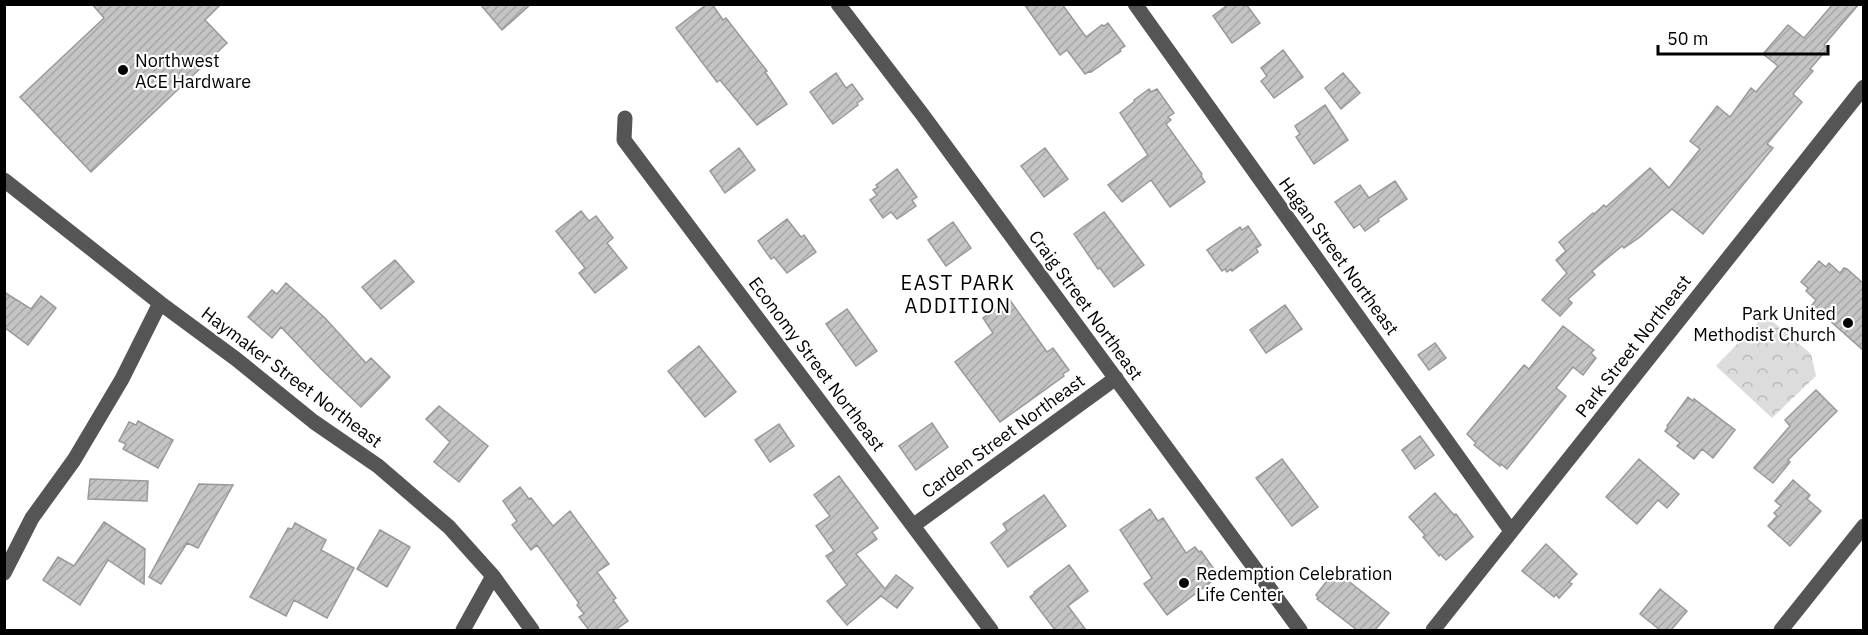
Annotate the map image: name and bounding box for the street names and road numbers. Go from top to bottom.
street label: Hagan Street Northeast [1274,172,1404,340]
street label: Craig Street Northeast [1024,226,1148,384]
street label: Park Street Northeast [1570,270,1696,422]
street label: Economy Street Northeast [744,272,890,456]
street label: Haymaker Street Northeast [197,301,387,453]
street label: Carden Street Northeast [917,369,1089,503]

